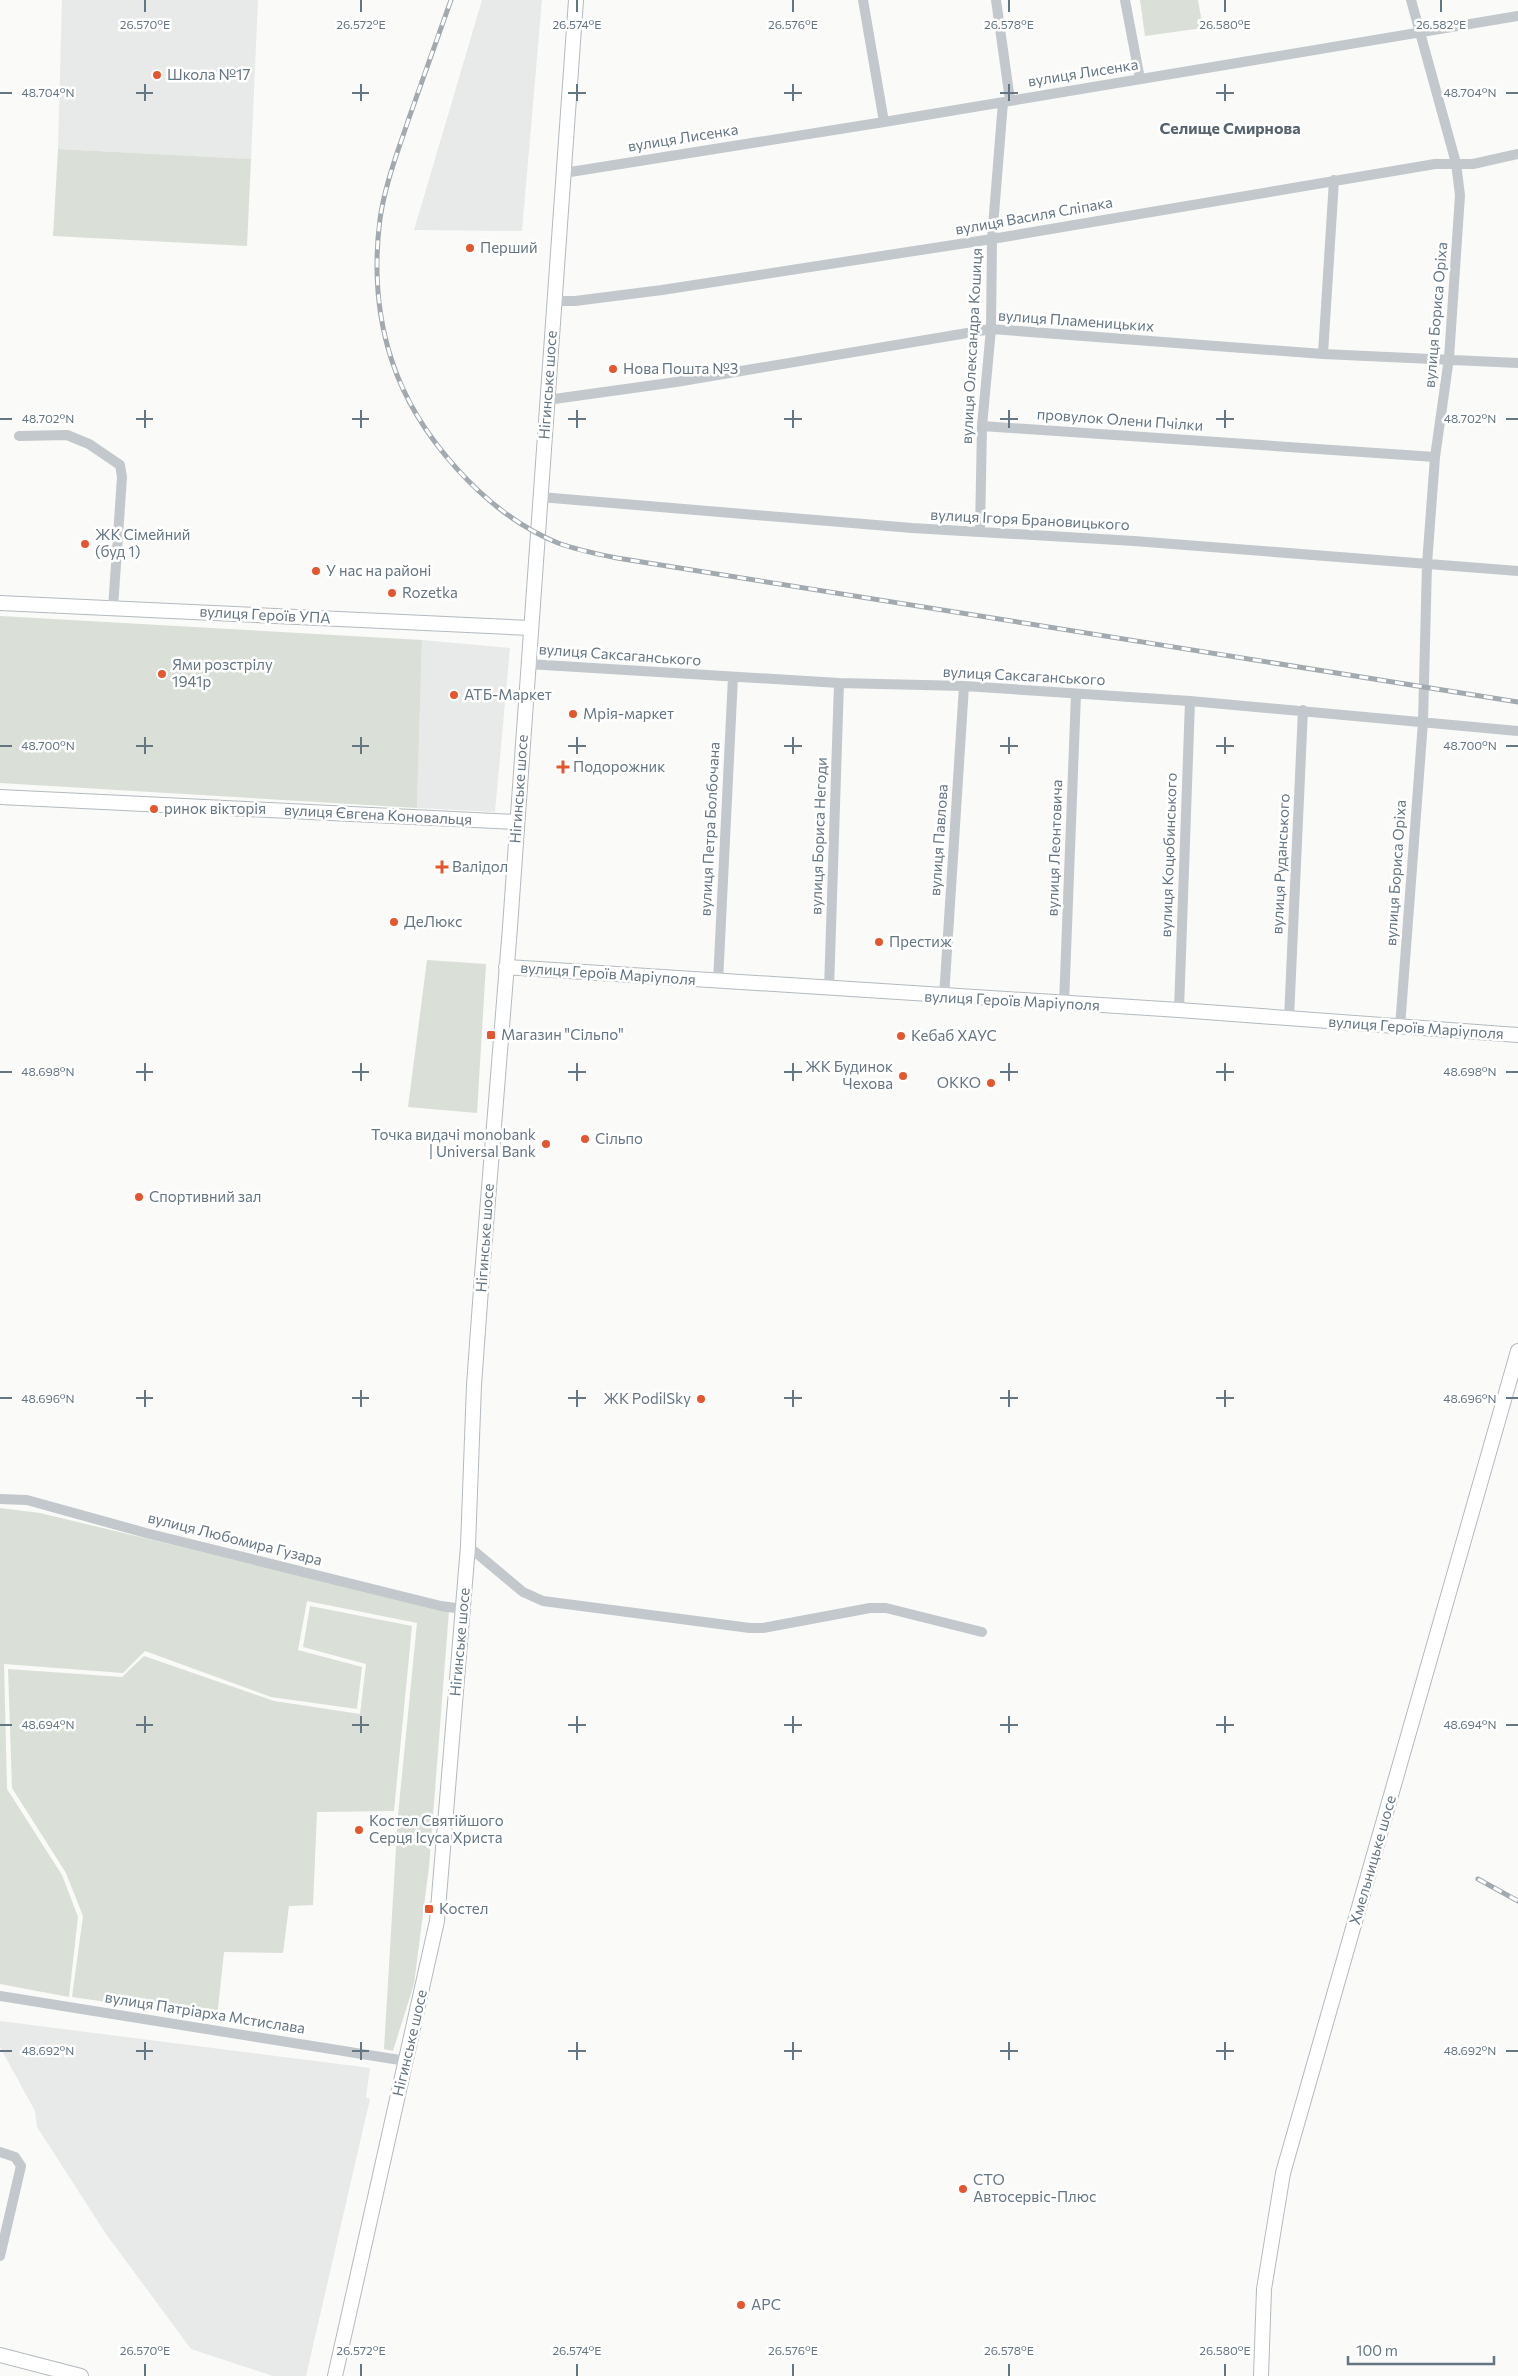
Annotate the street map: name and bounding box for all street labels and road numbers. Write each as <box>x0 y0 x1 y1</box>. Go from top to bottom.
street label: вулиця Лисенка <box>1026 54 1139 90</box>
street label: вулиця Лисенка <box>626 119 739 155</box>
street label: вулиця Василя Сліпака <box>954 192 1114 238</box>
street label: вулиця Бориса Оріха <box>1420 241 1450 389</box>
street label: вулиця Олександра Кошиця <box>957 247 985 444</box>
street label: вулиця Пламеницьких <box>997 306 1155 334</box>
street label: Нігинське шосе <box>534 330 560 440</box>
street label: провулок Олени Пчілки <box>1036 404 1204 434</box>
street label: вулиця Ігоря Брановицького <box>930 505 1130 533</box>
street label: вулиця Героїв УПА <box>199 602 331 626</box>
street label: вулиця Саксаганського <box>538 639 702 669</box>
street label: вулиця Саксаганського <box>942 662 1106 688</box>
street label: Нігинське шосе <box>505 734 531 844</box>
street label: вулиця Петра Болбочана <box>695 741 723 917</box>
street label: вулиця Бориса Негоди <box>806 757 830 915</box>
street label: вулиця Коцюбинського <box>1156 772 1180 938</box>
street label: вулиця Леонтовича <box>1043 779 1065 917</box>
street label: вулиця Павлова <box>925 783 951 897</box>
street label: вулиця Руданського <box>1267 793 1293 935</box>
street label: вулиця Бориса Оріха <box>1381 799 1409 947</box>
street label: вулиця Євгена Коновальця <box>283 800 473 828</box>
street label: вулиця Героїв Маріуполя <box>520 958 696 988</box>
street label: вулиця Героїв Маріуполя <box>924 986 1100 1014</box>
street label: вулиця Героїв Маріуполя <box>1328 1012 1504 1042</box>
street label: Нігинське шосе <box>471 1183 497 1293</box>
street label: вулиця Любомира Гузара <box>146 1508 324 1568</box>
street label: Нігинське шосе <box>445 1587 473 1697</box>
street label: Хмельницьке шосе <box>1345 1793 1399 1927</box>
street label: вулиця Патріарха Мстислава <box>104 1987 307 2037</box>
street label: Нігинське шосе <box>388 1987 430 2098</box>

